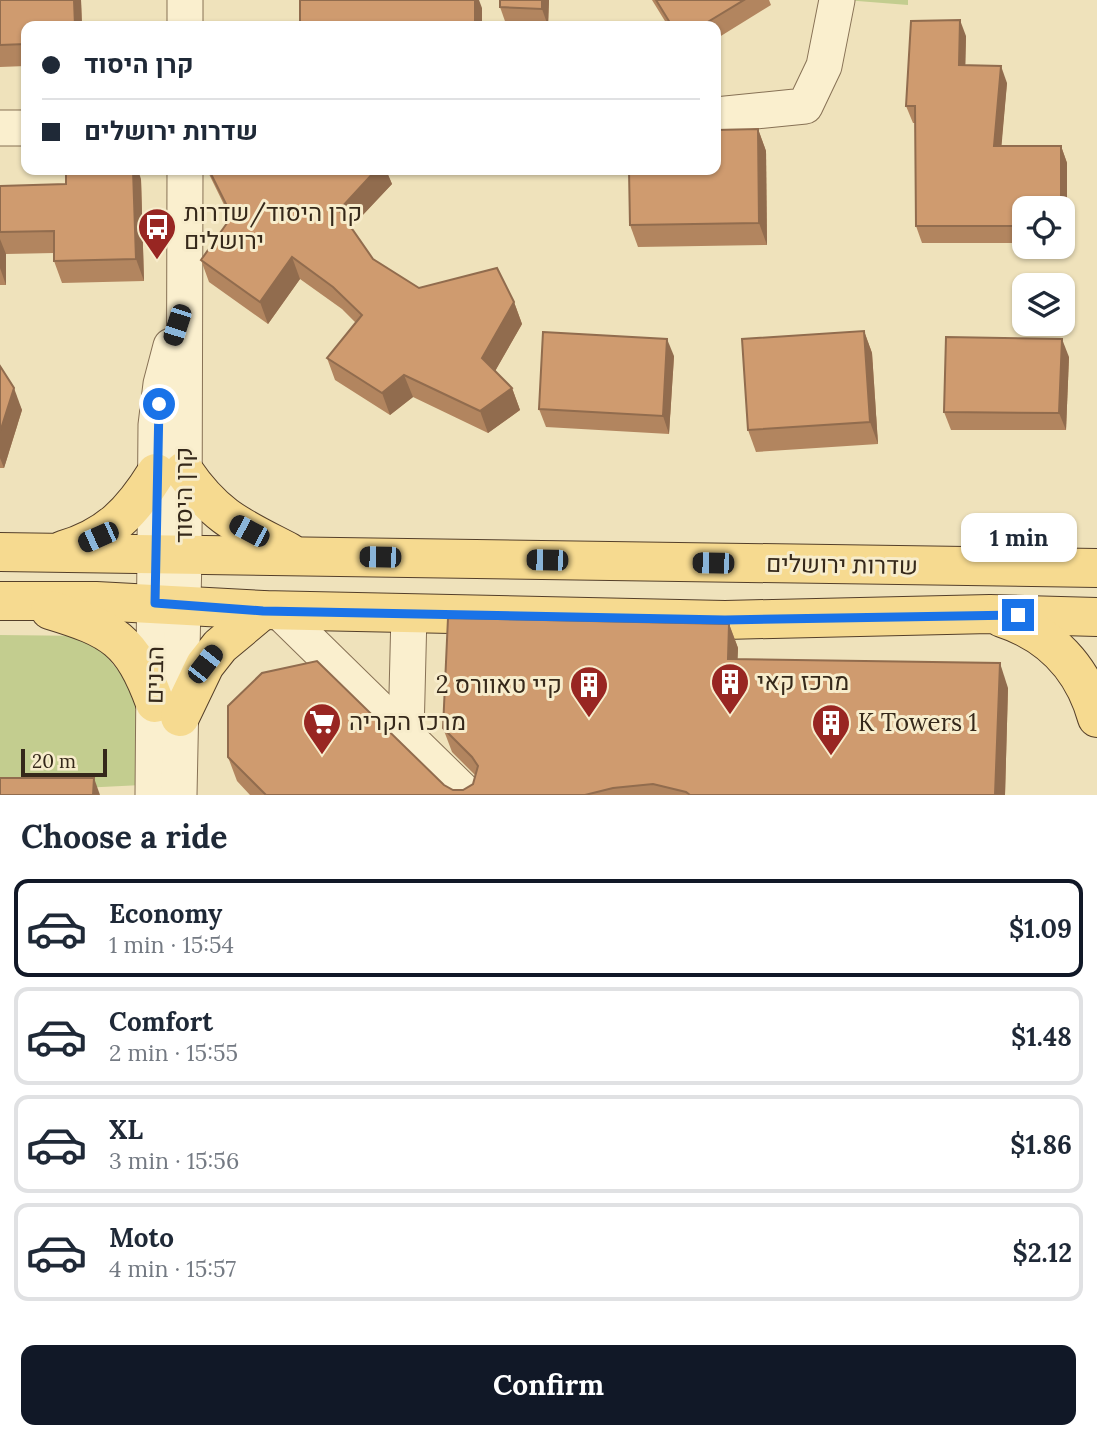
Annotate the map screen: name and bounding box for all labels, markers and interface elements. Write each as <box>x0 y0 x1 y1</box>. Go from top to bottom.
text: קרן היסוד <box>84 47 194 80</box>
text: שדרות ירושלים <box>84 114 258 147</box>
map controls <box>1012 196 1075 336</box>
button: locate <box>1012 196 1075 259</box>
place label: קרן היסוד/שדרות ירושלים <box>184 197 362 256</box>
bus stop icon: קרן היסוד/שדרות ירושלים <box>136 206 178 261</box>
button: layers <box>1012 273 1075 336</box>
car <box>161 302 194 348</box>
route start <box>143 388 175 420</box>
street label: קרן היסוד <box>168 447 199 543</box>
car <box>226 512 273 550</box>
callout: 1 min <box>960 514 1076 562</box>
car <box>75 519 122 555</box>
text: 1 min <box>990 523 1048 552</box>
car <box>359 546 402 568</box>
street label: שדרות ירושלים <box>766 548 918 581</box>
car <box>526 549 569 571</box>
car <box>692 552 735 574</box>
route end <box>1002 599 1034 631</box>
car <box>184 641 227 687</box>
street label: הבנים <box>138 646 171 704</box>
building icon: מרכז קאי <box>709 661 751 716</box>
building icon: קיי טאוורס 2 <box>568 664 610 719</box>
place label: מרכז קאי <box>757 666 849 697</box>
place label: קיי טאוורס 2 <box>436 669 562 700</box>
supermarket icon: מרכז הקריה <box>301 701 343 756</box>
building icon: K Towers 1 <box>810 702 852 757</box>
place label: מרכז הקריה <box>349 706 466 737</box>
place label: K Towers 1 <box>858 707 977 738</box>
scale bar <box>21 746 107 778</box>
text: 20 m <box>32 749 76 773</box>
text: Choose a ride <box>21 816 228 857</box>
icon: car <box>25 897 88 960</box>
text: Economy <box>109 897 222 930</box>
text: $1.09 <box>1009 912 1072 945</box>
text: 1 min · 15:54 <box>109 930 234 959</box>
icon: car <box>25 1005 88 1068</box>
text: Comfort <box>109 1005 213 1038</box>
text: $1.48 <box>1011 1020 1072 1053</box>
text: 2 min · 15:55 <box>109 1038 238 1067</box>
icon: car <box>25 1113 88 1176</box>
text: XL <box>109 1113 143 1146</box>
text: $1.86 <box>1010 1128 1072 1161</box>
text: 3 min · 15:56 <box>109 1146 239 1175</box>
icon: car <box>25 1221 88 1284</box>
text: Moto <box>109 1221 174 1254</box>
text: $2.12 <box>1012 1236 1072 1269</box>
text: 4 min · 15:57 <box>109 1254 236 1283</box>
button: Confirm <box>21 1345 1076 1425</box>

